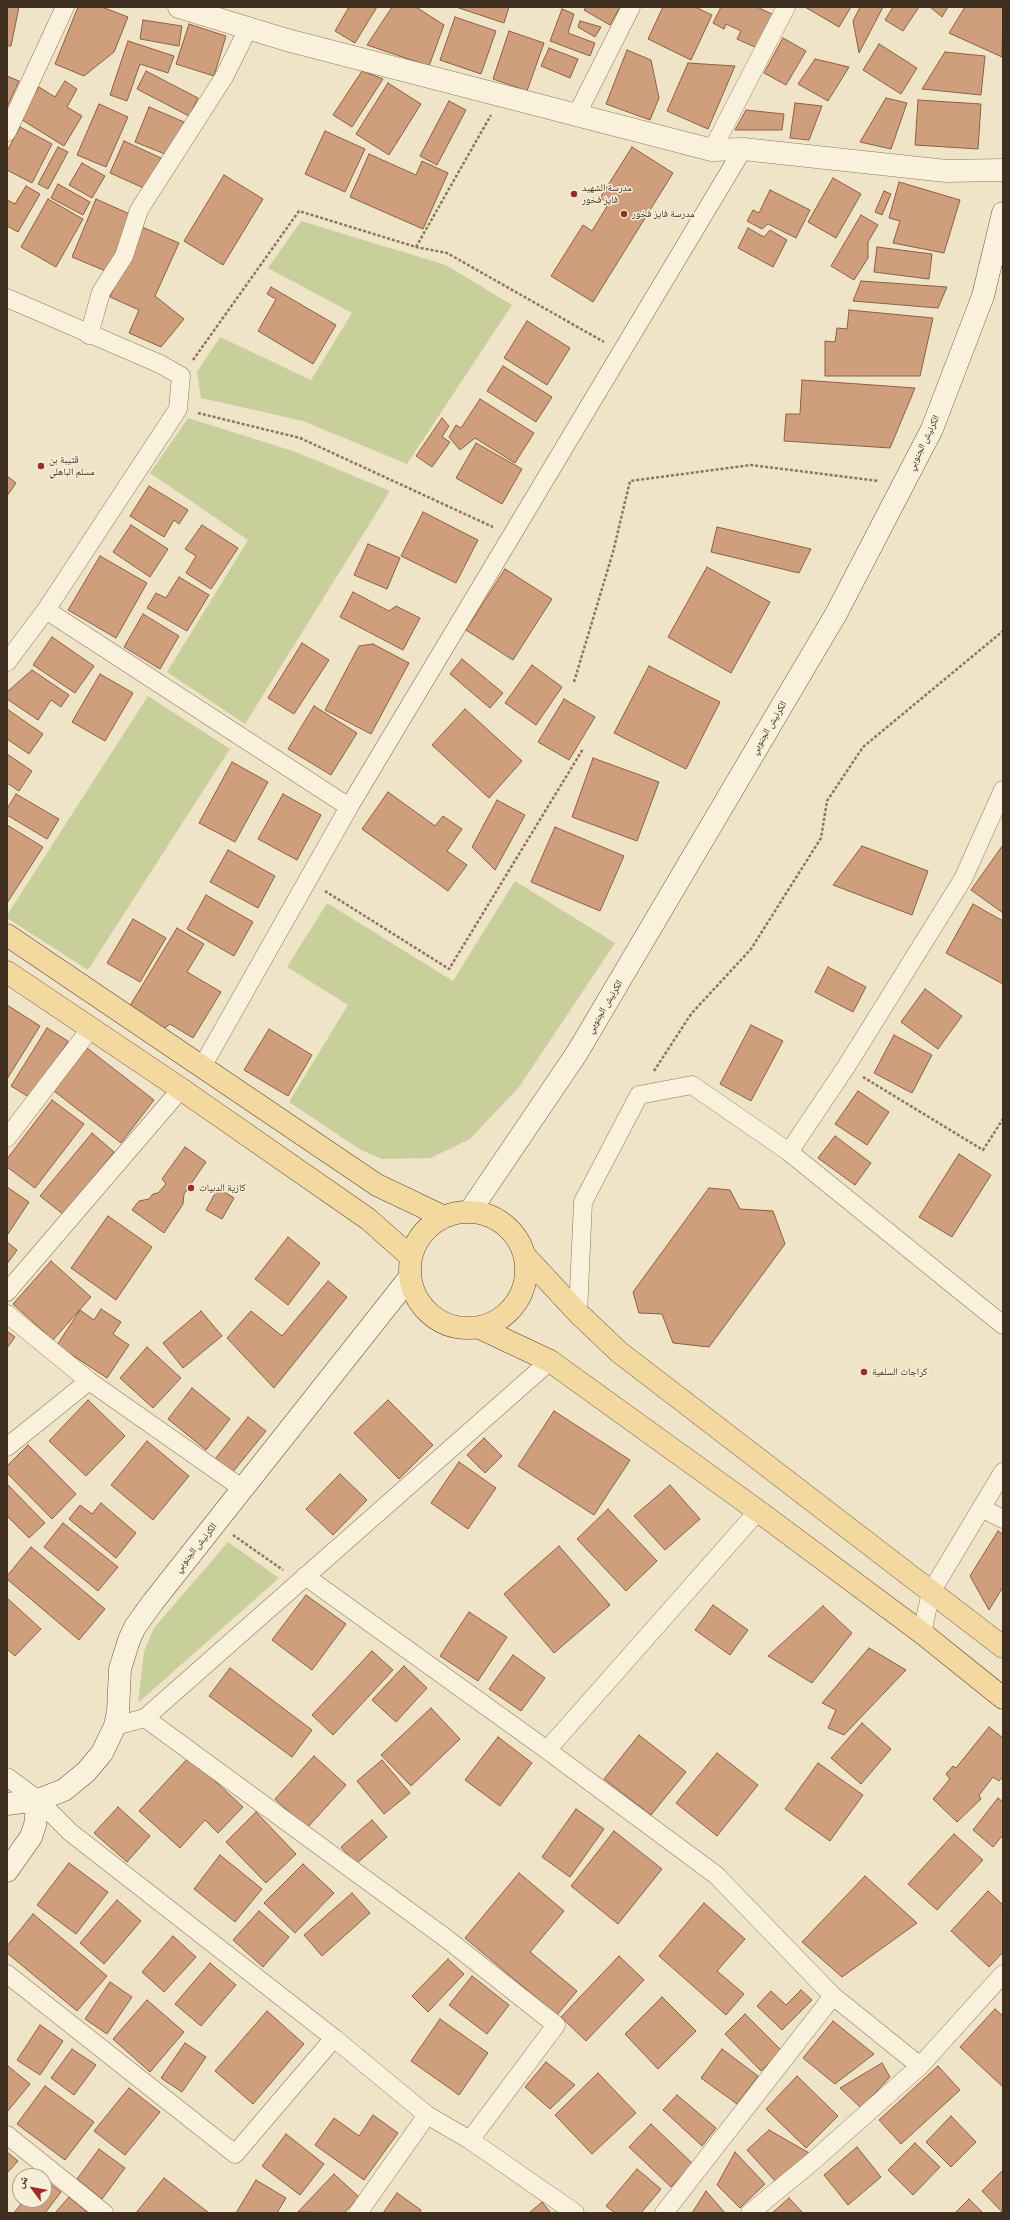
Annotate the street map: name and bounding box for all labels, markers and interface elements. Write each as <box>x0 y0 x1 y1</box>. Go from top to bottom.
place label: مدرسة الشهيد فايز فخور <box>582 182 632 206</box>
marker: مدرسة الشهيد فايز فخور <box>569 189 579 199</box>
place label: مدرسة فايز فخور <box>632 208 695 220</box>
marker: مدرسة فايز فخور <box>619 209 629 219</box>
street label: الكرنيش الجنوبي <box>905 413 943 473</box>
place label: قتيبة بن مسلم الباهلي <box>49 454 95 478</box>
marker: قتيبة بن مسلم الباهلي <box>36 461 46 471</box>
street label: الكرنيش الجنوبي <box>748 699 790 757</box>
street label: الكرنيش الجنوبي <box>584 978 626 1036</box>
place label: كازية الدبيات <box>199 1182 246 1194</box>
marker: كازية الدبيات <box>186 1183 196 1193</box>
place label: كراجات السلمية <box>872 1366 927 1378</box>
marker: كراجات السلمية <box>859 1367 869 1377</box>
street label: الكرنيش الجنوبي <box>172 1521 220 1575</box>
north arrow <box>12 2168 52 2208</box>
text: ش <box>13 2173 32 2191</box>

